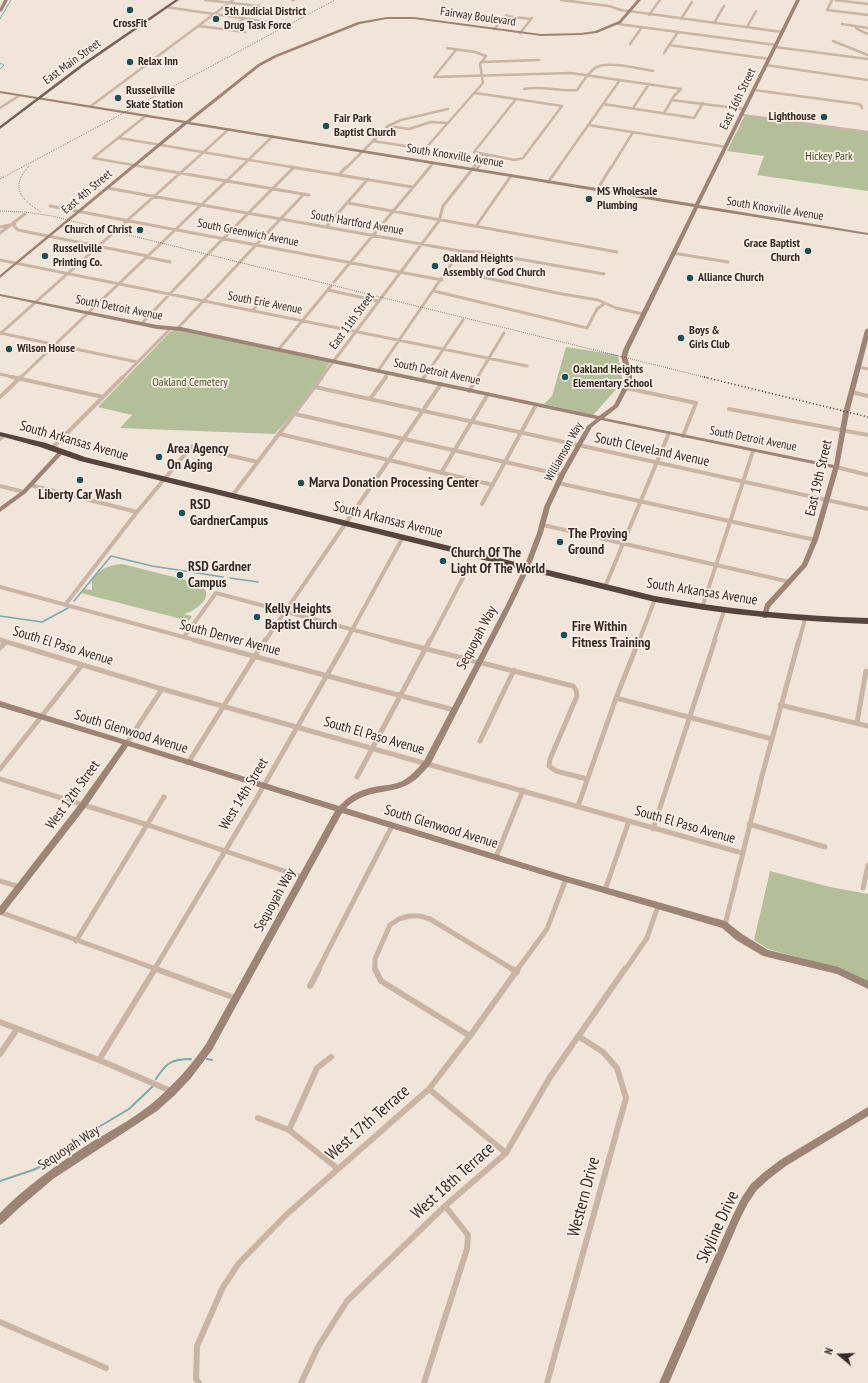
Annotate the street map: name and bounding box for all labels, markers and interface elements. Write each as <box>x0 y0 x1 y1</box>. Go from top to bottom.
marker: CrossFit <box>125 5 135 15</box>
place label: 5th Judicial District Drug Task Force <box>224 5 306 33</box>
street label: Fairway Boulevard <box>439 5 517 29</box>
marker: 5th Judicial District Drug Task Force <box>211 14 221 24</box>
place label: CrossFit <box>113 17 147 31</box>
street label: East Main Street <box>40 36 104 88</box>
place label: Relax Inn <box>138 55 178 69</box>
marker: Relax Inn <box>125 57 135 67</box>
street label: East 16th Street <box>717 66 759 132</box>
place label: Russellville Skate Station <box>126 84 183 112</box>
marker: Russellville Skate Station <box>113 93 123 103</box>
place label: Lighthouse <box>769 110 816 124</box>
place label: Fair Park Baptist Church <box>334 112 396 140</box>
marker: Lighthouse <box>819 112 829 122</box>
marker: Fair Park Baptist Church <box>321 121 331 131</box>
street label: South Knoxville Avenue <box>405 141 505 171</box>
park label: Hickey Park <box>805 150 853 164</box>
street label: East 4th Street <box>59 167 115 217</box>
place label: MS Wholesale Plumbing <box>597 185 657 213</box>
marker: MS Wholesale Plumbing <box>584 194 594 204</box>
street label: South Knoxville Avenue <box>725 194 825 224</box>
street label: South Hartford Avenue <box>309 208 405 238</box>
street label: South Greenwich Avenue <box>196 216 300 250</box>
place label: Church of Christ <box>65 223 132 237</box>
marker: Church of Christ <box>135 225 145 235</box>
place label: Grace Baptist Church <box>744 237 800 265</box>
place label: Russellville Printing Co. <box>53 242 102 270</box>
marker: Grace Baptist Church <box>803 246 813 256</box>
marker: Russellville Printing Co. <box>40 251 50 261</box>
place label: Oakland Heights Assembly of God Church <box>443 252 545 280</box>
marker: Oakland Heights Assembly of God Church <box>430 261 440 271</box>
place label: Alliance Church <box>698 271 764 285</box>
marker: Alliance Church <box>685 273 695 283</box>
street label: South Erie Avenue <box>227 289 303 317</box>
street label: East 11th Street <box>327 290 377 352</box>
street label: South Detroit Avenue <box>74 292 164 324</box>
place label: Boys & Girls Club <box>689 324 730 352</box>
marker: Boys & Girls Club <box>676 333 686 343</box>
place label: Wilson House <box>17 342 75 356</box>
marker: Wilson House <box>4 344 14 354</box>
street label: South Detroit Avenue <box>392 356 482 388</box>
place label: Oakland Heights Elementary School <box>573 363 652 391</box>
marker: Oakland Heights Elementary School <box>560 372 570 382</box>
park label: Oakland Cemetery <box>152 376 228 390</box>
street label: South Arkansas Avenue <box>18 417 130 465</box>
street label: Williamson Way <box>542 420 586 484</box>
street label: South Detroit Avenue <box>708 423 798 455</box>
street label: South Cleveland Avenue <box>593 430 711 470</box>
street label: East 19th Street <box>802 438 836 518</box>
place label: Area Agency On Aging <box>167 441 228 474</box>
marker: Area Agency On Aging <box>154 452 164 462</box>
marker: Liberty Car Wash <box>75 475 85 485</box>
place label: Marva Donation Processing Center <box>309 475 479 491</box>
marker: Marva Donation Processing Center <box>296 478 306 488</box>
place label: Liberty Car Wash <box>38 487 122 503</box>
place label: RSD GardnerCampus <box>190 497 268 530</box>
street label: South Arkansas Avenue <box>332 498 444 542</box>
marker: RSD GardnerCampus <box>177 508 187 518</box>
place label: The Proving Ground <box>568 526 628 558</box>
marker: The Proving Ground <box>555 537 565 547</box>
place label: Church Of The Light Of The World <box>451 545 545 578</box>
marker: Church Of The Light Of The World <box>438 556 448 566</box>
place label: RSD Gardner Campus <box>188 559 251 592</box>
marker: RSD Gardner Campus <box>175 570 185 580</box>
street label: South Arkansas Avenue <box>645 575 759 609</box>
place label: Kelly Heights Baptist Church <box>265 601 337 634</box>
street label: Sequoyah Way <box>453 603 501 673</box>
marker: Kelly Heights Baptist Church <box>252 612 262 622</box>
street label: South Denver Avenue <box>178 616 282 660</box>
place label: Fire Within Fitness Training <box>572 619 650 652</box>
street label: South El Paso Avenue <box>11 623 115 669</box>
marker: Fire Within Fitness Training <box>559 630 569 640</box>
street label: South Glenwood Avenue <box>72 707 190 757</box>
street label: South El Paso Avenue <box>322 714 426 758</box>
street label: West 14th Street <box>216 755 272 833</box>
street label: West 12th Street <box>42 757 104 833</box>
street label: South Glenwood Avenue <box>382 802 500 852</box>
street label: South El Paso Avenue <box>633 803 737 847</box>
street label: Sequoyah Way <box>251 866 299 934</box>
street label: West 17th Terrace <box>322 1081 414 1165</box>
street label: Sequoyah Way <box>35 1122 103 1174</box>
street label: West 18th Terrace <box>407 1138 499 1224</box>
street label: Western Drive <box>564 1155 604 1239</box>
street label: Skyline Drive <box>693 1188 743 1266</box>
north arrow <box>820 1335 860 1375</box>
text: N <box>821 1346 836 1356</box>

